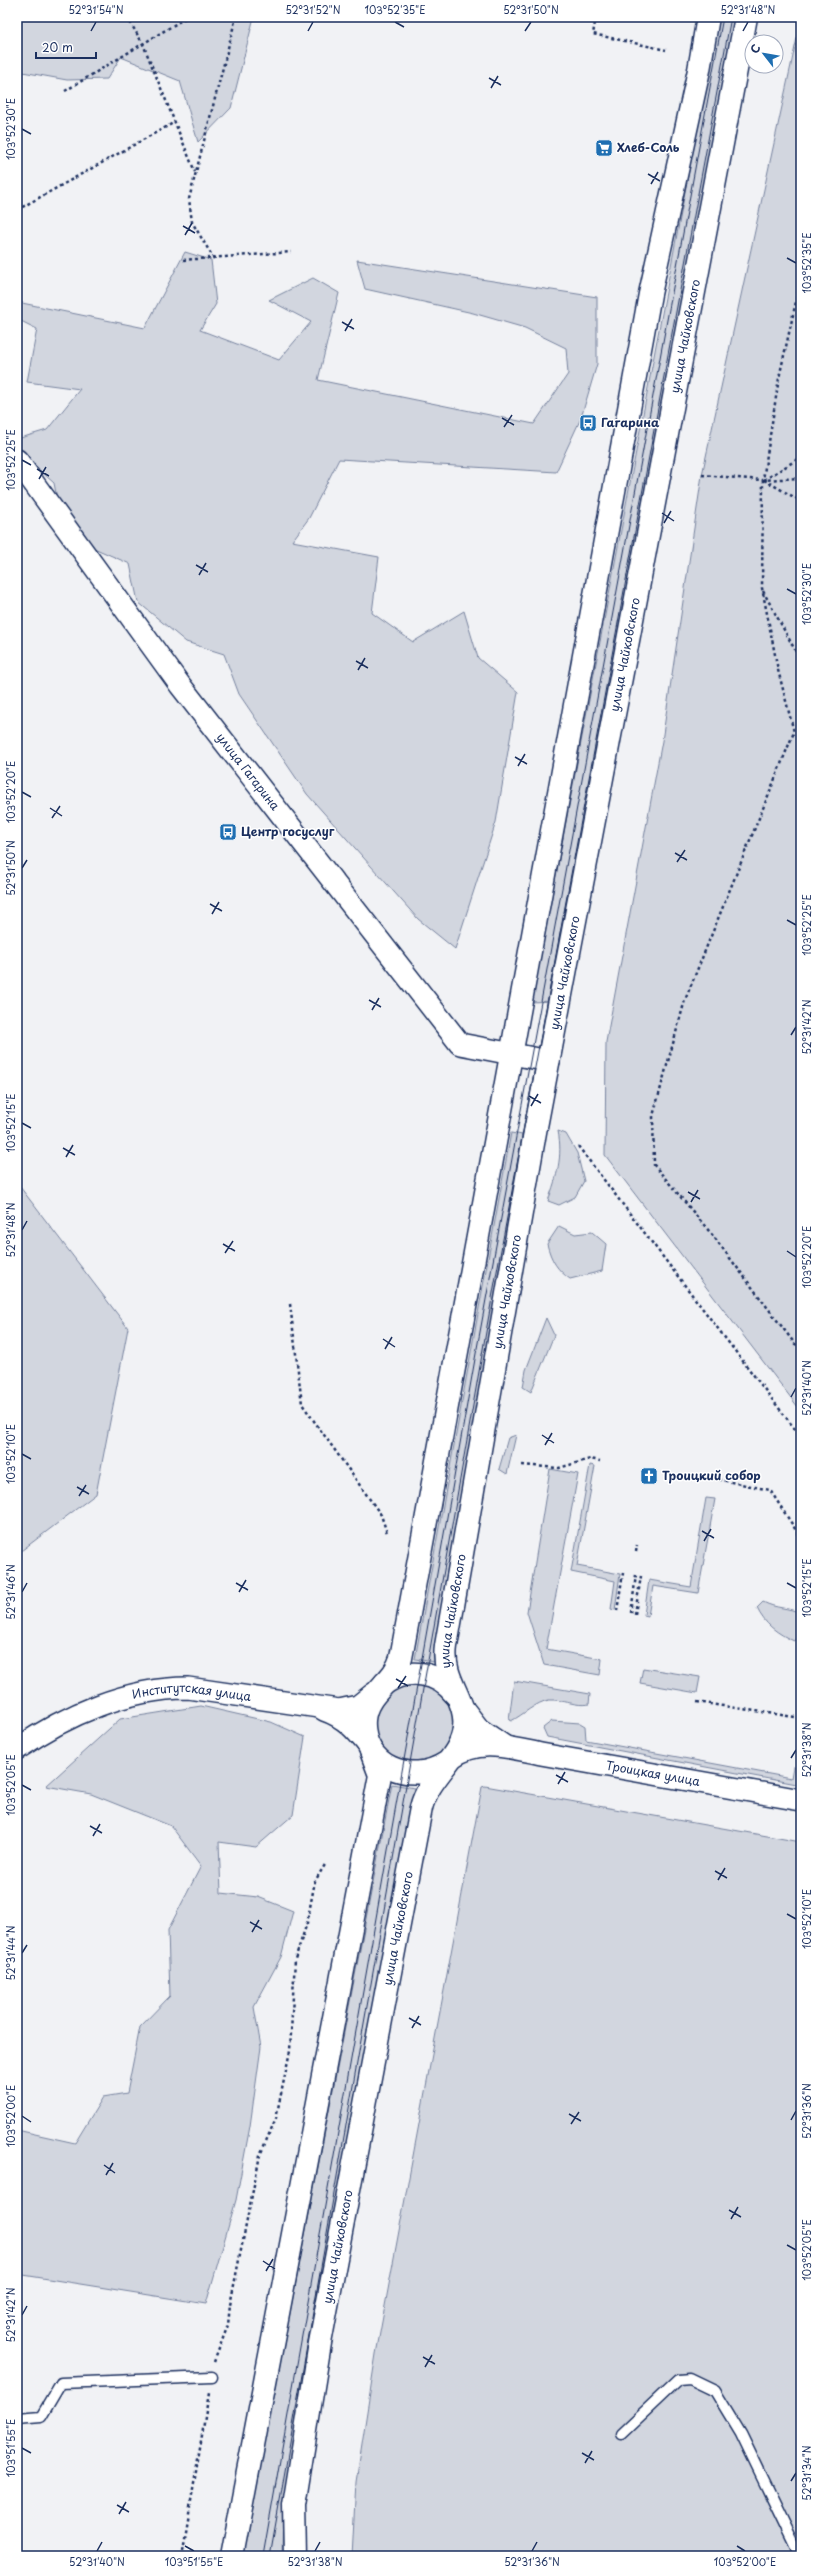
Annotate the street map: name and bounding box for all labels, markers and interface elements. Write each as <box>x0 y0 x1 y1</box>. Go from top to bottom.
text: 52°31'54"N <box>69 2 124 17</box>
text: 52°31'52"N <box>285 2 341 17</box>
text: 103°52'35"E <box>364 2 426 17</box>
text: 52°31'50"N <box>503 2 559 17</box>
text: 52°31'48"N <box>721 2 776 17</box>
scale bar <box>36 34 96 60</box>
north arrow <box>744 34 784 74</box>
text: 20 m <box>42 38 73 56</box>
text: С <box>746 41 764 57</box>
text: 103°52'30"E <box>3 98 18 160</box>
supermarket icon: Хлеб-Соль <box>594 138 614 158</box>
place label: Хлеб-Соль <box>617 138 680 156</box>
text: 103°52'35"E <box>799 232 814 294</box>
street label: улица Чайковского <box>665 277 704 395</box>
bus stop icon: Гагарина <box>578 413 598 433</box>
place label: Гагарина <box>601 413 660 431</box>
text: 103°52'25"E <box>3 429 18 491</box>
text: 103°52'30"E <box>799 563 814 625</box>
street label: улица Чайковского <box>605 596 644 713</box>
street label: улица Гагарина <box>213 729 285 814</box>
text: 103°52'20"E <box>3 761 18 823</box>
bus stop icon: Центр госуслуг <box>218 822 238 842</box>
place label: Центр госуслуг <box>241 822 335 840</box>
text: 52°31'50"N <box>3 840 18 896</box>
text: 103°52'25"E <box>799 894 814 956</box>
street label: улица Чайковского <box>545 914 584 1031</box>
text: 52°31'42"N <box>799 999 814 1055</box>
text: 103°52'15"E <box>3 1093 18 1153</box>
text: 52°31'48"N <box>3 1202 18 1257</box>
text: 103°52'20"E <box>799 1226 814 1288</box>
street label: улица Чайковского <box>488 1233 525 1350</box>
text: 52°31'40"N <box>799 1360 814 1416</box>
text: 103°52'10"E <box>3 1424 18 1484</box>
church icon: Троицкий собор <box>639 1466 659 1486</box>
place label: Троицкий собор <box>662 1466 761 1484</box>
street label: улица Чайковского <box>435 1552 470 1670</box>
text: 103°52'15"E <box>799 1558 814 1618</box>
text: 52°31'46"N <box>3 1564 18 1620</box>
street label: Институтская улица <box>130 1678 253 1705</box>
text: 52°31'38"N <box>799 1722 814 1778</box>
text: 103°52'05"E <box>3 1754 18 1816</box>
street label: Троицкая улица <box>605 1756 702 1790</box>
street label: улица Чайковского <box>378 1870 417 1987</box>
text: 103°52'10"E <box>799 1889 814 1949</box>
text: 52°31'44"N <box>3 1925 18 1981</box>
text: 52°31'36"N <box>799 2083 814 2139</box>
text: 103°52'00"E <box>3 2085 18 2147</box>
street label: улица Чайковского <box>318 2188 357 2305</box>
text: 103°52'05"E <box>799 2219 814 2281</box>
text: 52°31'42"N <box>3 2287 18 2343</box>
text: 103°51'55"E <box>3 2419 18 2477</box>
text: 52°31'34"N <box>799 2445 814 2501</box>
text: 52°31'40"N <box>69 2554 125 2569</box>
text: 103°51'55"E <box>165 2554 223 2569</box>
text: 52°31'38"N <box>287 2554 343 2569</box>
text: 52°31'36"N <box>504 2554 560 2569</box>
text: 103°52'00"E <box>714 2554 776 2569</box>

